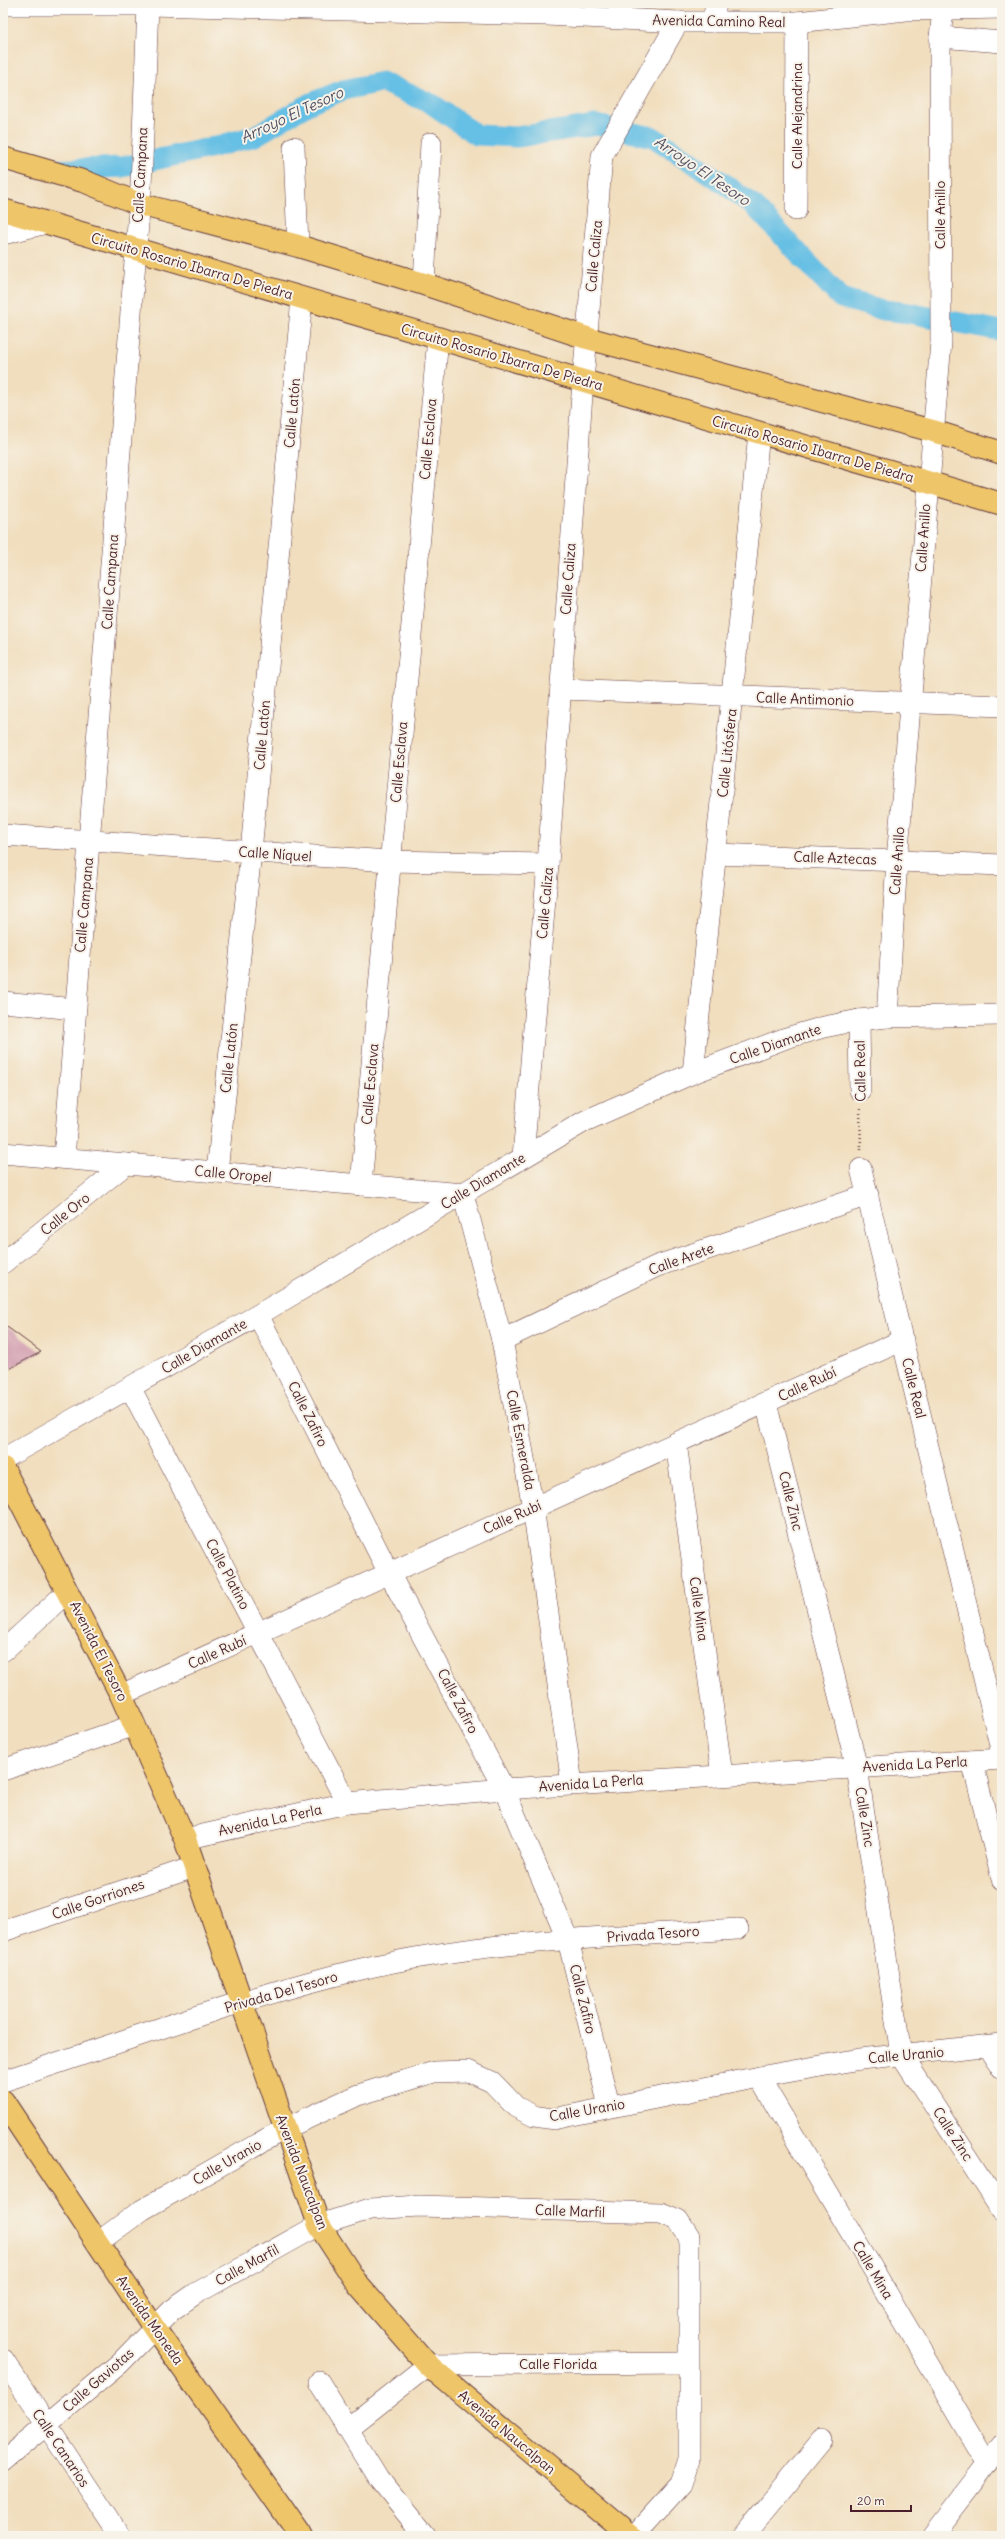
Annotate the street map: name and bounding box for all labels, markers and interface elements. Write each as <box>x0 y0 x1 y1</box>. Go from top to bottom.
street label: Avenida Camino Real <box>652 11 786 31</box>
street label: Calle Alejandrina <box>788 63 806 169</box>
water label: Arroyo El Tesoro <box>237 82 348 147</box>
street label: Calle Campana <box>129 127 151 223</box>
water label: Arroyo El Tesoro <box>651 132 755 210</box>
street label: Calle Anillo <box>931 181 949 249</box>
street label: Calle Caliza <box>582 219 606 293</box>
street label: Circuito Rosario Ibarra De Piedra <box>89 228 295 304</box>
street label: Circuito Rosario Ibarra De Piedra <box>399 319 605 395</box>
street label: Calle Latón <box>280 377 304 449</box>
street label: Calle Esclava <box>415 397 441 481</box>
street label: Circuito Rosario Ibarra De Piedra <box>710 411 916 487</box>
street label: Calle Anillo <box>912 503 934 573</box>
street label: Calle Campana <box>98 534 122 630</box>
street label: Calle Caliza <box>557 542 579 616</box>
street label: Calle Antimonio <box>756 688 855 710</box>
street label: Calle Latón <box>250 699 274 771</box>
street label: Calle Litósfera <box>713 708 741 798</box>
street label: Calle Esclava <box>386 720 412 804</box>
street label: Calle Anillo <box>886 826 908 896</box>
street label: Calle Níquel <box>238 842 312 866</box>
street label: Calle Aztecas <box>793 848 877 868</box>
street label: Calle Campana <box>71 857 97 953</box>
street label: Calle Caliza <box>533 866 557 940</box>
street label: Calle Diamante <box>727 1020 823 1068</box>
street label: Calle Latón <box>216 1022 242 1094</box>
street label: Calle Real <box>850 1040 870 1102</box>
street label: Calle Esclava <box>357 1042 383 1126</box>
street label: Calle Diamante <box>437 1149 529 1213</box>
street label: Calle Oropel <box>194 1162 272 1186</box>
street label: Calle Oro <box>37 1189 94 1239</box>
street label: Calle Arete <box>646 1239 716 1279</box>
street label: Calle Diamante <box>158 1314 250 1378</box>
street label: Calle Real <box>898 1356 930 1420</box>
street label: Calle Rubí <box>775 1363 839 1405</box>
street label: Calle Zafiro <box>284 1378 332 1450</box>
street label: Calle Esmeralda <box>502 1388 540 1492</box>
street label: Calle Zinc <box>775 1469 807 1533</box>
street label: Calle Rubí <box>480 1496 544 1538</box>
street label: Calle Platino <box>202 1536 254 1613</box>
street label: Calle Mina <box>686 1576 712 1642</box>
street label: Avenida El Tesoro <box>66 1598 132 1704</box>
street label: Calle Rubí <box>185 1631 249 1673</box>
street label: Calle Zafiro <box>433 1665 483 1737</box>
street label: Avenida La Perla <box>862 1752 968 1776</box>
street label: Avenida La Perla <box>538 1770 644 1796</box>
street label: Calle Zinc <box>851 1786 879 1848</box>
street label: Avenida La Perla <box>217 1800 323 1840</box>
street label: Calle Gorriones <box>49 1875 147 1923</box>
street label: Privada Tesoro <box>606 1922 700 1946</box>
street label: Calle Zafiro <box>566 1962 600 2036</box>
street label: Privada Del Tesoro <box>222 1967 340 2017</box>
street label: Calle Uranio <box>867 2043 945 2067</box>
street label: Calle Uranio <box>548 2094 626 2125</box>
street label: Calle Zinc <box>929 2104 977 2164</box>
street label: Avenida Naucalpan <box>272 2112 332 2232</box>
street label: Calle Uranio <box>189 2135 265 2189</box>
street label: Calle Marfil <box>535 2201 605 2221</box>
street label: Calle Mina <box>849 2238 897 2302</box>
street label: Calle Marfil <box>212 2240 282 2290</box>
street label: Avenida Moneda <box>113 2272 187 2368</box>
street label: Calle Gaviotas <box>58 2344 138 2416</box>
street label: Calle Florida <box>519 2355 597 2373</box>
street label: Avenida Naucalpan <box>455 2386 559 2478</box>
street label: Calle Canarios <box>28 2405 94 2491</box>
scale bar <box>851 2487 911 2513</box>
text: 20 m <box>857 2493 885 2508</box>

